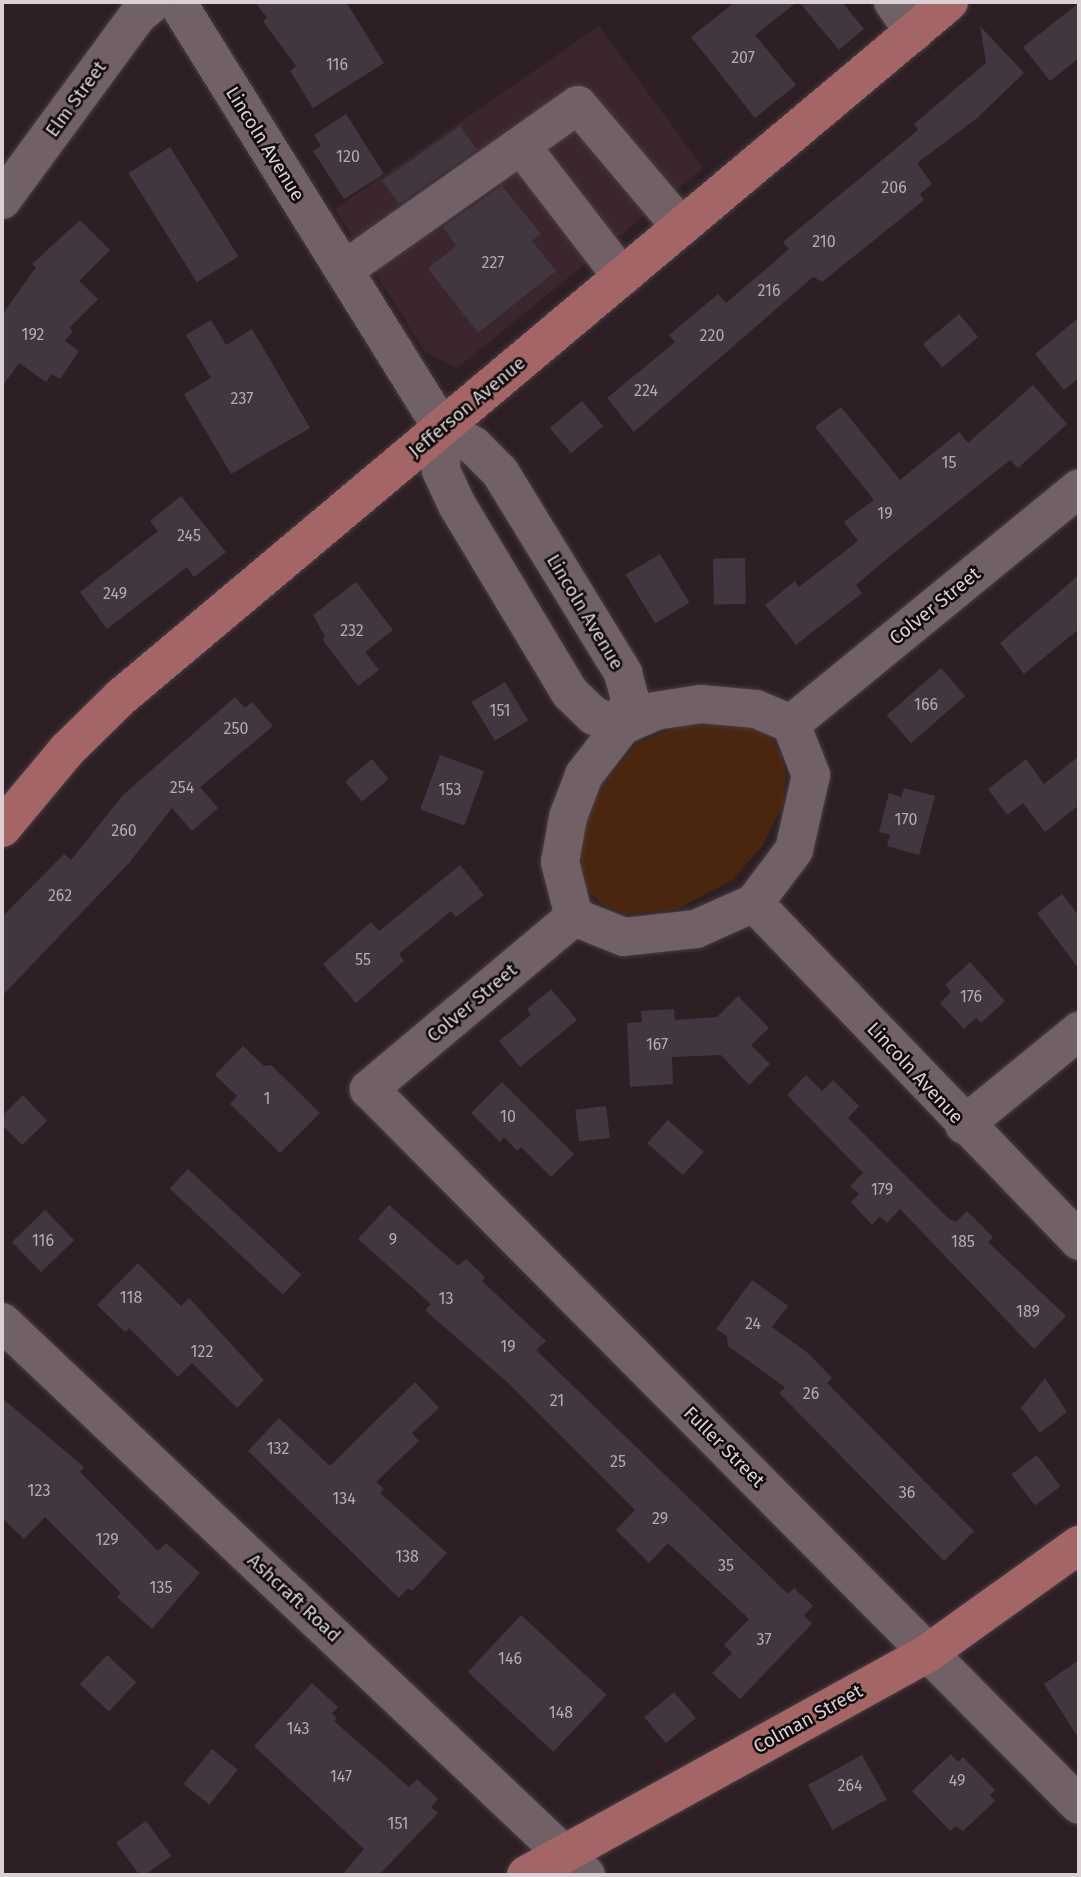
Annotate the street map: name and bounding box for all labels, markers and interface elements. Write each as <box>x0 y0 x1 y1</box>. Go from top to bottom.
house number: 207 <box>731 48 755 68</box>
house number: 116 <box>326 55 348 75</box>
street label: Elm Street <box>41 57 111 141</box>
street label: Lincoln Avenue <box>221 83 309 205</box>
house number: 120 <box>336 147 360 167</box>
house number: 206 <box>881 178 907 198</box>
house number: 210 <box>812 232 836 252</box>
house number: 227 <box>482 253 504 273</box>
house number: 216 <box>758 281 780 301</box>
house number: 192 <box>22 325 44 345</box>
house number: 220 <box>700 326 724 346</box>
street label: Jefferson Avenue <box>404 352 530 462</box>
house number: 224 <box>634 381 658 401</box>
house number: 237 <box>231 389 253 409</box>
house number: 15 <box>942 453 956 473</box>
house number: 19 <box>877 504 893 524</box>
house number: 245 <box>177 526 201 546</box>
street label: Lincoln Avenue <box>542 550 628 674</box>
street label: Colver Street <box>885 562 985 650</box>
house number: 249 <box>103 584 127 604</box>
house number: 232 <box>340 621 364 641</box>
house number: 166 <box>914 695 938 715</box>
house number: 151 <box>489 701 511 721</box>
house number: 250 <box>224 719 248 739</box>
house number: 254 <box>170 778 194 798</box>
house number: 153 <box>439 780 461 800</box>
house number: 170 <box>895 810 917 830</box>
house number: 260 <box>111 821 137 841</box>
house number: 262 <box>48 886 72 906</box>
house number: 55 <box>355 950 371 970</box>
street label: Colver Street <box>422 959 522 1047</box>
house number: 176 <box>960 987 982 1007</box>
street label: Lincoln Avenue <box>862 1017 968 1129</box>
house number: 167 <box>646 1035 668 1055</box>
house number: 1 <box>264 1089 270 1109</box>
house number: 10 <box>500 1107 516 1127</box>
house number: 179 <box>871 1180 893 1200</box>
house number: 9 <box>389 1230 397 1250</box>
house number: 116 <box>32 1231 54 1251</box>
house number: 185 <box>951 1232 975 1252</box>
house number: 118 <box>120 1288 142 1308</box>
house number: 13 <box>439 1289 453 1309</box>
house number: 189 <box>1016 1302 1040 1322</box>
house number: 24 <box>745 1314 761 1334</box>
house number: 19 <box>500 1337 516 1357</box>
house number: 122 <box>191 1342 213 1362</box>
house number: 26 <box>803 1384 819 1404</box>
house number: 21 <box>550 1391 564 1411</box>
street label: Fuller Street <box>679 1402 769 1492</box>
house number: 132 <box>267 1439 289 1459</box>
house number: 25 <box>610 1452 626 1472</box>
house number: 123 <box>28 1481 50 1501</box>
house number: 36 <box>899 1483 915 1503</box>
house number: 134 <box>332 1489 356 1509</box>
house number: 29 <box>652 1509 668 1529</box>
house number: 129 <box>95 1530 119 1550</box>
house number: 138 <box>395 1547 419 1567</box>
street label: Ashcraft Road <box>243 1549 345 1647</box>
house number: 35 <box>718 1556 734 1576</box>
house number: 135 <box>150 1578 172 1598</box>
house number: 37 <box>756 1630 772 1650</box>
house number: 146 <box>498 1649 522 1669</box>
street label: Colman Street <box>749 1680 867 1758</box>
house number: 148 <box>549 1703 573 1723</box>
house number: 143 <box>286 1719 310 1739</box>
house number: 147 <box>330 1767 352 1787</box>
house number: 49 <box>949 1771 965 1791</box>
house number: 264 <box>838 1776 862 1796</box>
house number: 151 <box>387 1814 409 1834</box>

